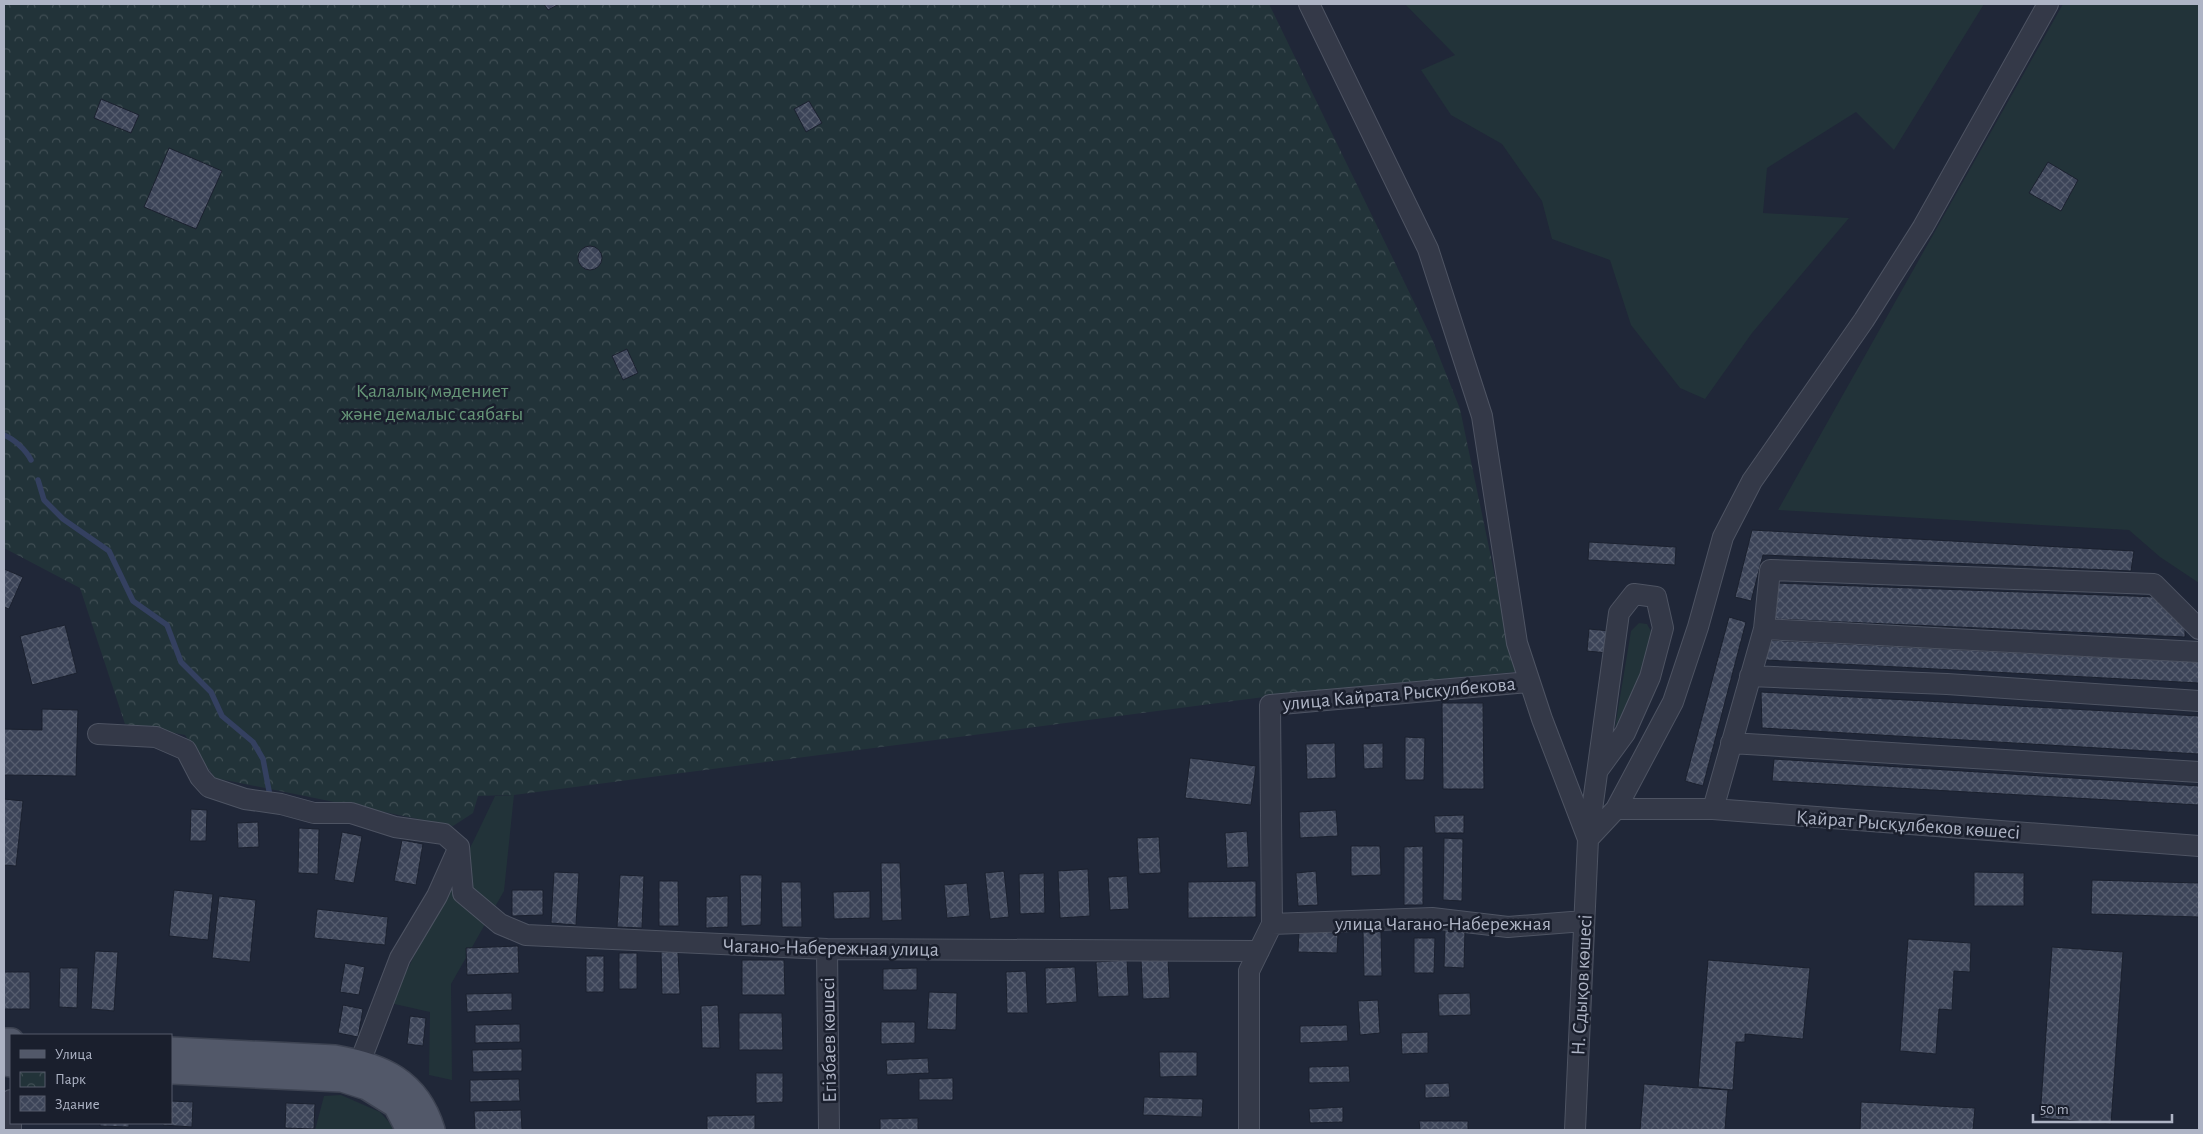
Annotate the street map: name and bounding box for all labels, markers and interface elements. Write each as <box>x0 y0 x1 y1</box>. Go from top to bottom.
park label: Қалалық мәдениет және демалыс саябағы <box>341 381 523 424</box>
street label: улица Кайрата Рыскулбекова <box>1281 674 1516 714</box>
street label: Қайрат Рысқұлбеков көшесі <box>1795 807 2021 843</box>
street label: улица Чагано-Набережная <box>1334 914 1551 934</box>
street label: Н. Сдықов көшесі <box>1568 914 1596 1056</box>
street label: Чагано-Набережная улица <box>723 936 939 960</box>
street label: Егізбаев көшесі <box>818 977 840 1103</box>
legend <box>10 1034 172 1124</box>
text: Улица <box>55 1047 92 1062</box>
text: Парк <box>55 1072 86 1087</box>
scale bar <box>2033 1092 2172 1124</box>
text: Здание <box>55 1097 100 1112</box>
text: 50 m <box>2040 1102 2069 1117</box>

